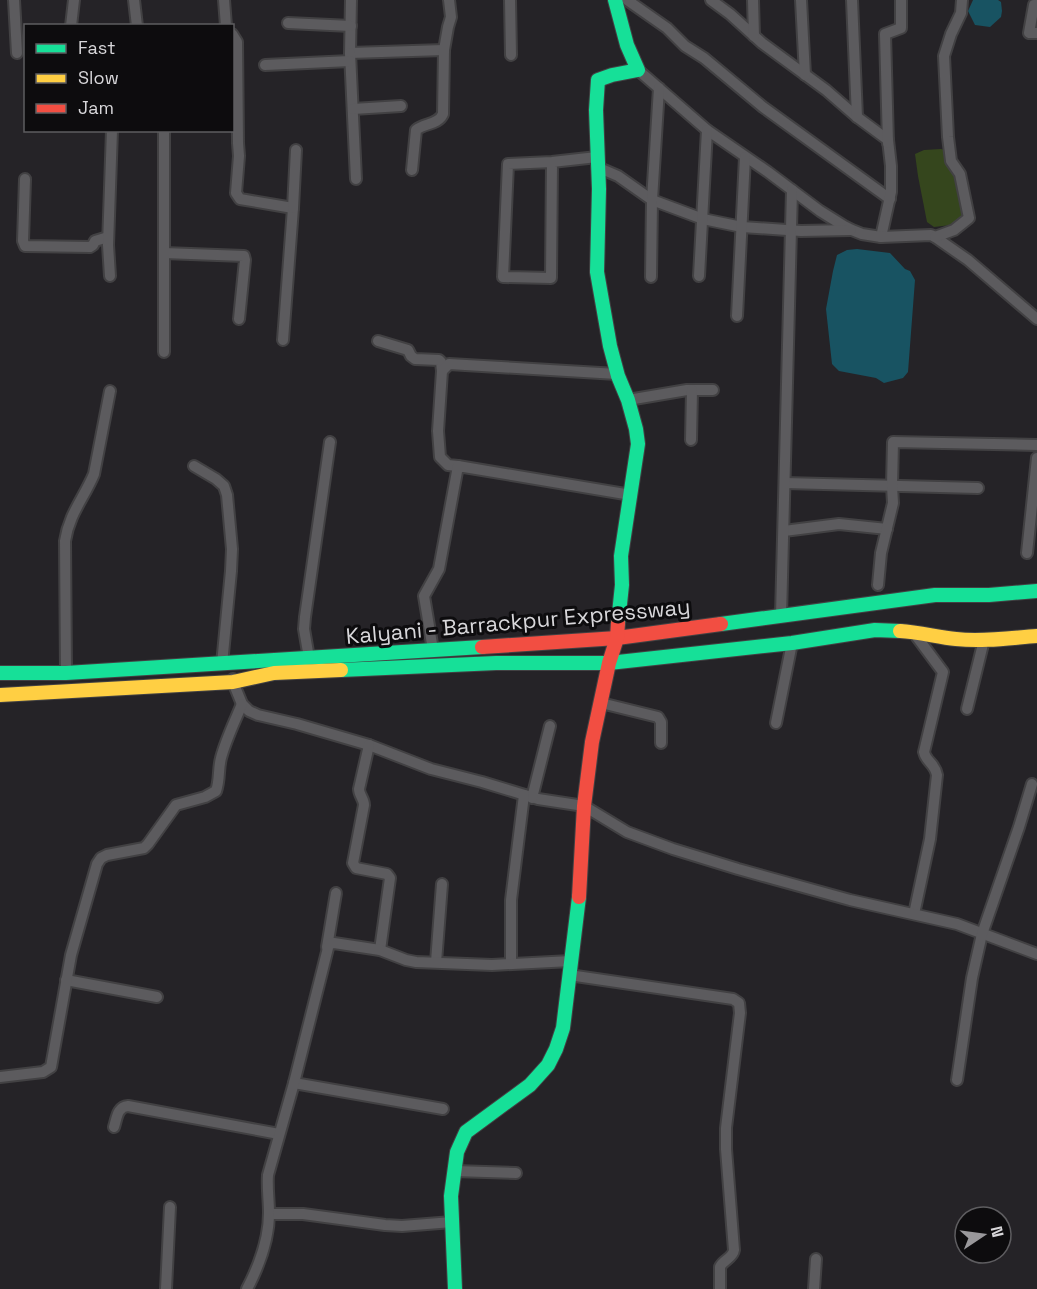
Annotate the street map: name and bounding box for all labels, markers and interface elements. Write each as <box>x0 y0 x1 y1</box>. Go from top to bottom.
legend <box>24 24 234 132</box>
text: Fast <box>78 36 115 59</box>
text: Slow <box>78 66 119 89</box>
text: Jam <box>78 96 114 119</box>
street label: Kalyani - Barrackpur Expressway <box>345 592 691 650</box>
north arrow <box>953 1205 1013 1265</box>
text: N <box>986 1224 1009 1239</box>

